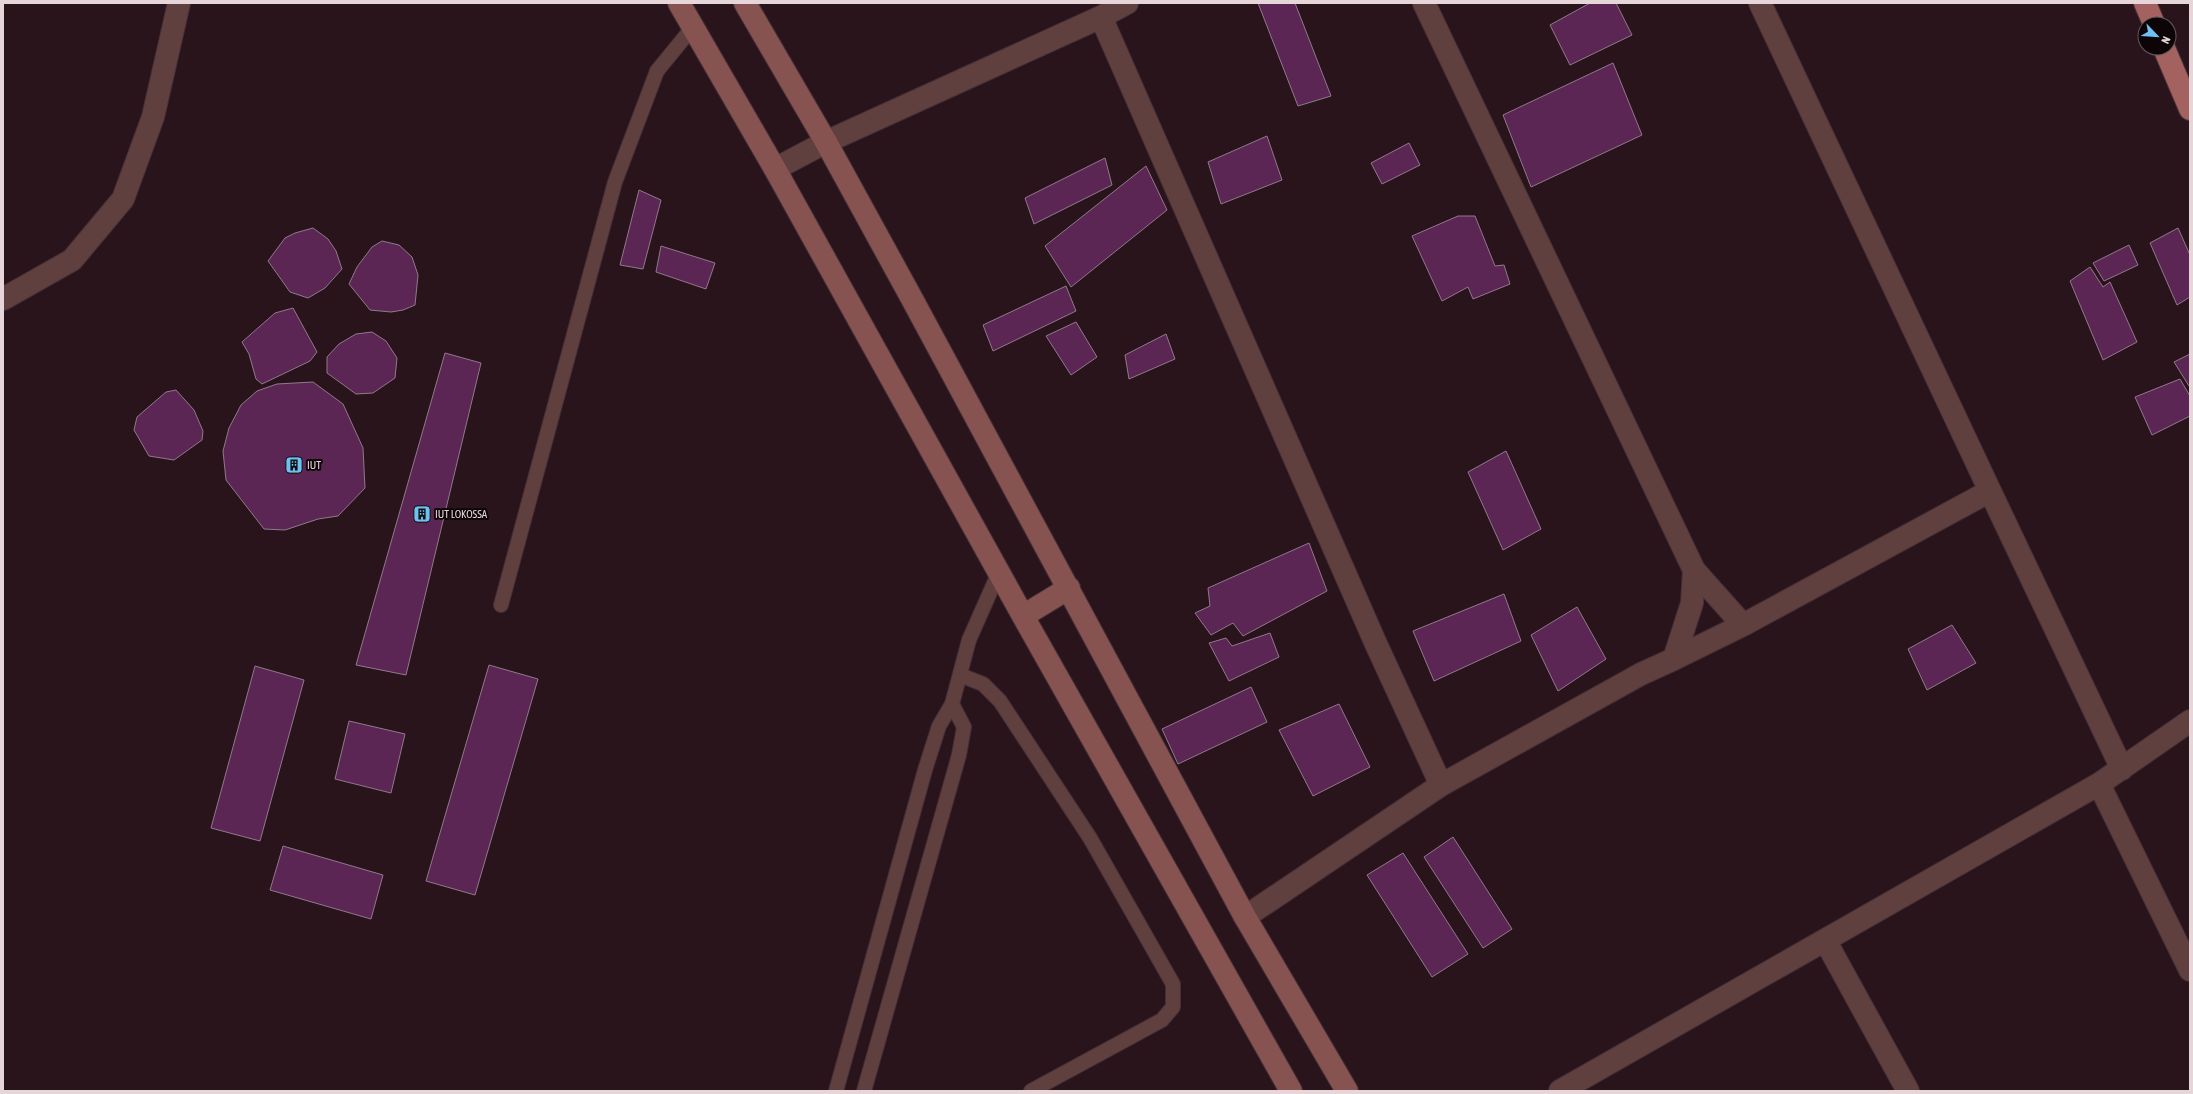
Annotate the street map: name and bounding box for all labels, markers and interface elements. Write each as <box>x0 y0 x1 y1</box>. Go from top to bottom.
north arrow <box>2137 16 2177 56</box>
text: N <box>2159 35 2173 46</box>
building icon: IUT <box>284 455 304 475</box>
place label: IUT <box>307 459 321 471</box>
building icon: IUT LOKOSSA <box>412 504 432 524</box>
place label: IUT LOKOSSA <box>435 508 488 520</box>

